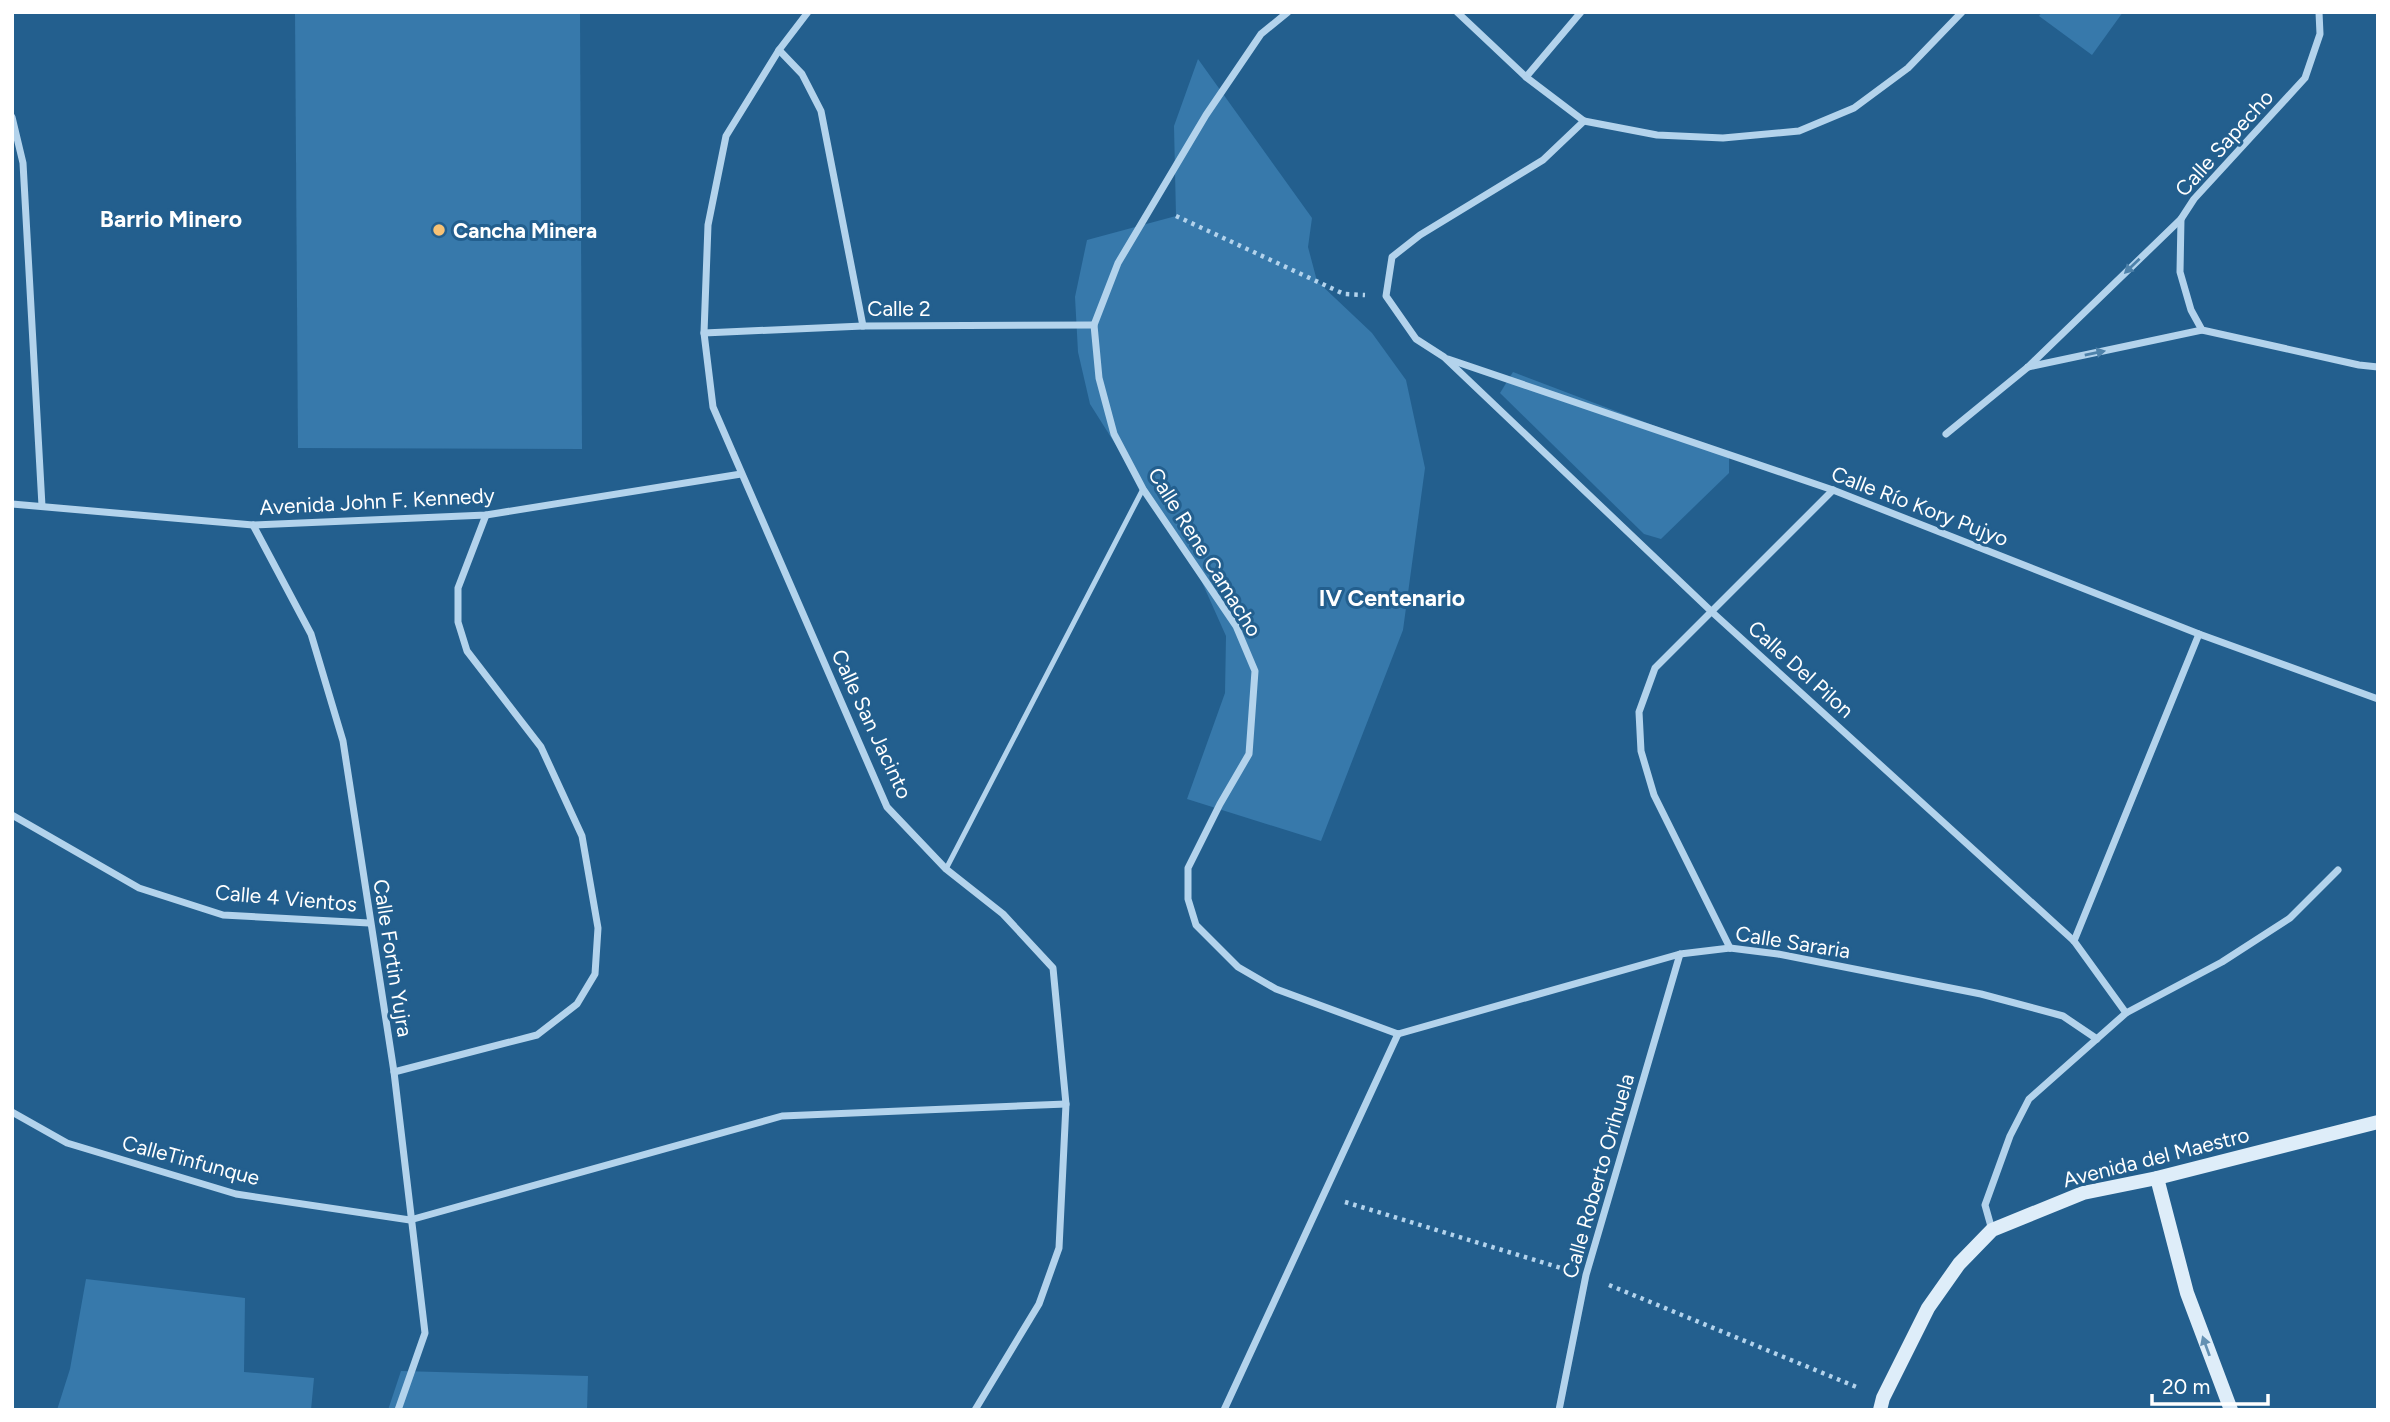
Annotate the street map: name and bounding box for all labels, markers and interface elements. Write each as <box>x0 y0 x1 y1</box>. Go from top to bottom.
street label: Calle Sapecho <box>2170 85 2278 201</box>
district label: Barrio Minero <box>100 205 242 233</box>
place label: Cancha Minera <box>453 218 597 243</box>
marker: Cancha Minera <box>431 222 447 238</box>
one-way arrow <box>2124 258 2141 274</box>
street label: Calle 2 <box>867 296 931 321</box>
one-way arrow <box>2084 347 2106 358</box>
street label: Calle Río Kory Pujyo <box>1828 461 2012 551</box>
street label: Calle Rene Camacho <box>1143 463 1267 641</box>
street label: Avenida John F. Kennedy <box>259 482 495 520</box>
district label: IV Centenario <box>1319 584 1465 612</box>
street label: Calle Del Pilon <box>1743 615 1859 723</box>
street label: Calle San Jacinto <box>826 645 918 803</box>
street label: Calle Fortin Yujra <box>368 877 418 1039</box>
street label: Calle 4 Vientos <box>214 879 358 917</box>
street label: Calle Sararia <box>1734 921 1852 963</box>
street label: Calle Roberto Orihuela <box>1557 1071 1639 1281</box>
street label: Avenida del Maestro <box>2060 1122 2252 1192</box>
street label: CalleTinfunque <box>120 1130 262 1190</box>
one-way arrow <box>2200 1336 2211 1357</box>
scale bar <box>2152 1362 2268 1406</box>
text: 20 m <box>2162 1374 2210 1399</box>

